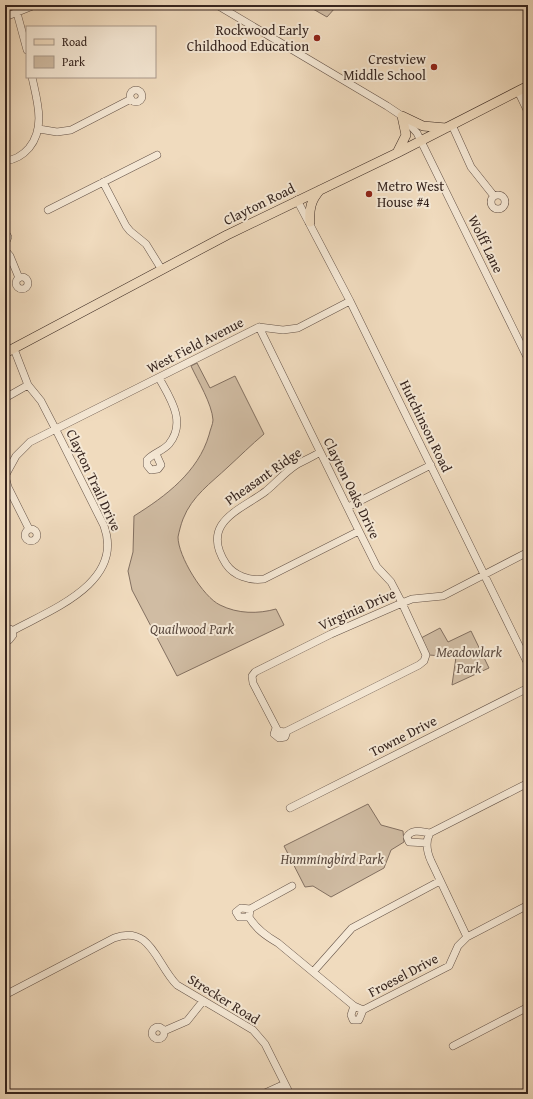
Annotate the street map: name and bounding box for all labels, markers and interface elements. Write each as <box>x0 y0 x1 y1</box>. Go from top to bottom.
place label: Rockwood Early Childhood Education <box>187 20 309 56</box>
legend <box>26 26 156 78</box>
text: Road <box>62 33 88 50</box>
marker: Rockwood Early Childhood Education <box>312 33 322 43</box>
place label: Crestview Middle School <box>343 49 426 85</box>
text: Park <box>62 53 86 70</box>
marker: Crestview Middle School <box>429 62 439 72</box>
place label: Metro West House #4 <box>377 176 444 212</box>
street label: Clayton Road <box>220 178 299 230</box>
marker: Metro West House #4 <box>364 189 374 199</box>
street label: Wolff Lane <box>463 212 509 277</box>
street label: West Field Avenue <box>143 312 247 378</box>
street label: Hutchinson Road <box>395 376 457 476</box>
street label: Clayton Trail Drive <box>62 426 127 535</box>
street label: Clayton Oaks Drive <box>319 434 385 542</box>
street label: Pheasant Ridge <box>221 442 306 510</box>
street label: Virginia Drive <box>315 583 399 635</box>
park label: Quailwood Park <box>150 619 235 639</box>
park label: Meadowlark Park <box>436 642 502 678</box>
street label: Towne Drive <box>366 710 440 762</box>
park label: Hummingbird Park <box>279 849 384 869</box>
street label: Froesel Drive <box>364 948 442 1002</box>
street label: Strecker Road <box>184 969 264 1029</box>

